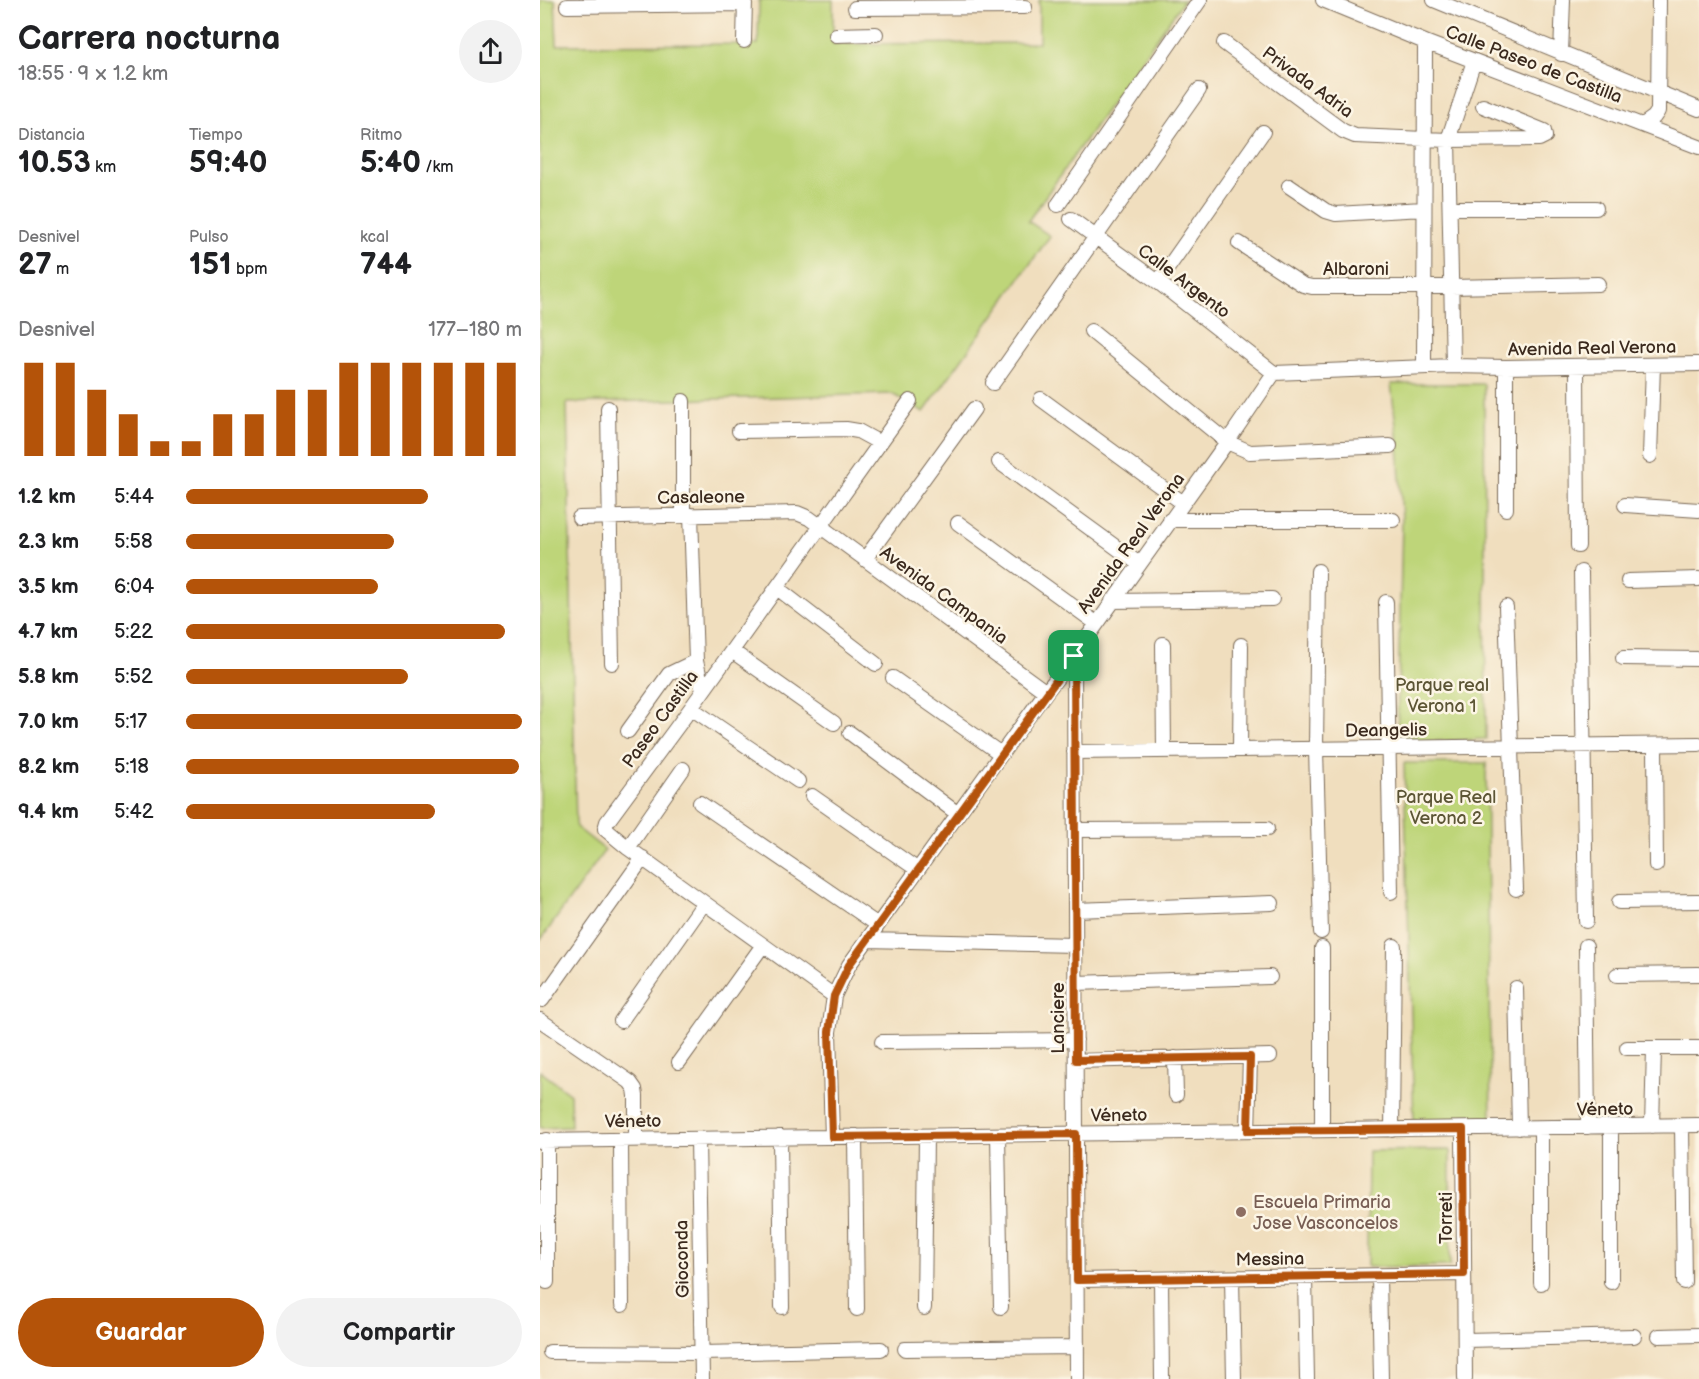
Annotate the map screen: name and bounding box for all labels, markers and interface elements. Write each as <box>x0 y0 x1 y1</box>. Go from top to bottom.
text: Carrera nocturna <box>18 19 280 59</box>
button: share <box>459 20 522 83</box>
street label: Calle Paseo de Castilla <box>1443 21 1625 108</box>
street label: Privada Adria <box>1258 42 1357 122</box>
text: 18:55 · 9 × 1.2 km <box>18 62 168 86</box>
text: Distancia <box>18 126 85 145</box>
text: Tiempo <box>189 126 243 145</box>
text: Ritmo <box>360 126 402 145</box>
text: 10.53 <box>18 145 91 181</box>
text: 59:40 <box>189 145 267 181</box>
text: 5:40 <box>360 145 421 181</box>
text: km <box>91 158 116 177</box>
text: /km <box>421 158 454 177</box>
text: Desnivel <box>18 228 80 247</box>
text: Pulso <box>189 228 229 247</box>
text: kcal <box>360 228 389 247</box>
street label: Calle Argento <box>1133 240 1234 323</box>
text: 27 <box>18 247 52 283</box>
text: 151 <box>189 247 232 283</box>
text: 744 <box>360 247 412 283</box>
street label: Albaroni <box>1323 259 1389 280</box>
text: m <box>52 260 69 279</box>
text: bpm <box>232 260 267 279</box>
text: Desnivel <box>18 318 95 342</box>
text: 177–180 m <box>428 318 522 342</box>
street label: Avenida Real Verona <box>1508 337 1676 360</box>
street label: Avenida Real Verona <box>1073 469 1189 618</box>
text: 1.2 km <box>18 485 76 509</box>
text: 5:44 <box>114 485 154 509</box>
street label: Casaleone <box>657 486 745 509</box>
text: 2.3 km <box>18 530 79 554</box>
text: 5:58 <box>114 530 153 554</box>
street label: Avenida Campania <box>876 542 1012 649</box>
text: 3.5 km <box>18 575 79 599</box>
text: 6:04 <box>114 575 154 599</box>
text: 4.7 km <box>18 620 78 644</box>
text: 5:22 <box>114 620 153 644</box>
pin <box>1048 630 1099 681</box>
icon: arrive <box>1057 639 1090 672</box>
text: 5.8 km <box>18 665 79 689</box>
text: 5:52 <box>114 665 153 689</box>
street label: Paseo Castilla <box>618 667 703 772</box>
park label: Parque real Verona 1 <box>1395 675 1489 717</box>
text: 7.0 km <box>18 710 79 734</box>
text: 5:17 <box>114 710 147 734</box>
street label: Deangelis <box>1345 719 1427 742</box>
text: 8.2 km <box>18 755 79 779</box>
text: 5:18 <box>114 755 149 779</box>
park label: Parque Real Verona 2 <box>1396 787 1496 829</box>
text: 9.4 km <box>18 800 79 824</box>
text: 5:42 <box>114 800 154 824</box>
street label: Lanciere <box>1048 982 1069 1054</box>
street label: Véneto <box>1577 1099 1633 1120</box>
street label: Véneto <box>1091 1105 1147 1126</box>
street label: Véneto <box>605 1111 661 1132</box>
place label: Escuela Primaria Jose Vasconcelos <box>1253 1192 1398 1234</box>
street label: Torreti <box>1436 1192 1457 1244</box>
marker: Escuela Primaria Jose Vasconcelos <box>1234 1205 1248 1219</box>
street label: Gioconda <box>671 1220 694 1298</box>
street label: Messina <box>1236 1248 1304 1271</box>
button: Guardar <box>18 1298 264 1367</box>
button: Compartir <box>276 1298 522 1367</box>

